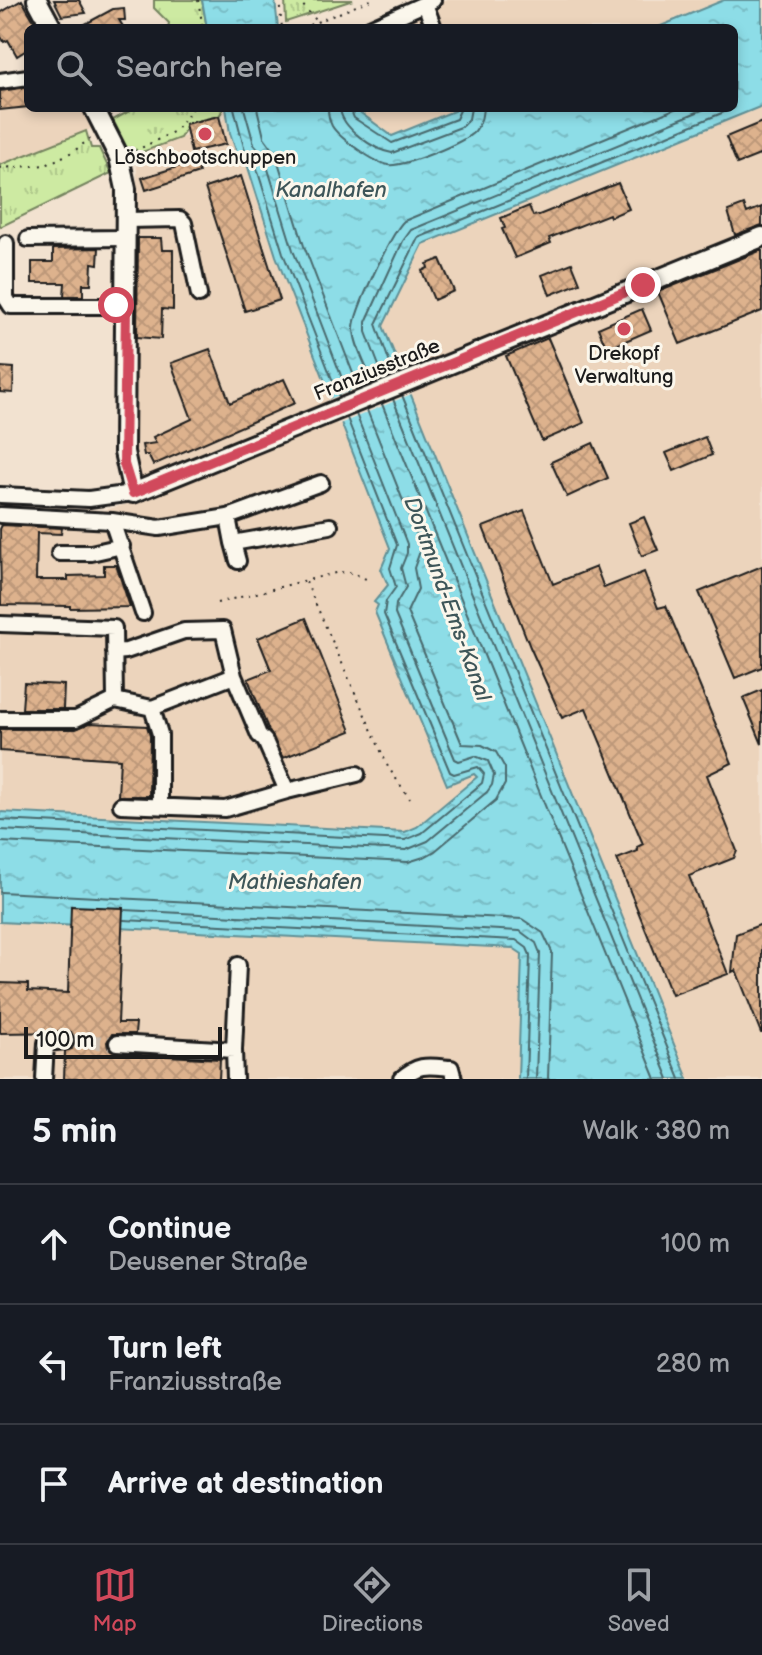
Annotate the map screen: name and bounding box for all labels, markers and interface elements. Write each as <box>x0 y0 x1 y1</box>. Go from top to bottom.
search box <box>24 24 738 112</box>
icon: search <box>52 46 96 90</box>
text: Search here <box>116 50 282 86</box>
marker: Löschbootschuppen <box>196 125 214 143</box>
place label: Löschbootschuppen <box>114 146 296 170</box>
water label: Kanalhafen <box>275 177 387 204</box>
route end <box>625 267 661 303</box>
route start <box>98 287 134 323</box>
marker: Drekopf Verwaltung <box>615 320 633 338</box>
street label: Franziusstraße <box>310 334 444 406</box>
place label: Drekopf Verwaltung <box>575 342 673 389</box>
water label: Dortmund-Ems-Kanal <box>397 493 497 706</box>
water label: Mathieshafen <box>228 869 362 896</box>
scale bar <box>24 1023 222 1059</box>
text: 100 m <box>36 1027 95 1054</box>
text: 5 min <box>32 1111 117 1152</box>
text: Walk · 380 m <box>583 1116 730 1147</box>
text: Continue <box>108 1211 231 1247</box>
icon: ahead <box>32 1222 76 1266</box>
text: 100 m <box>661 1229 730 1260</box>
text: Deusener Straße <box>108 1247 308 1278</box>
text: Turn left <box>108 1331 222 1367</box>
icon: left <box>32 1342 76 1386</box>
text: 280 m <box>656 1349 730 1380</box>
text: Franziusstraße <box>108 1367 282 1398</box>
icon: arrive <box>32 1462 76 1506</box>
text: Arrive at destination <box>108 1466 384 1502</box>
tab: Map <box>92 1563 137 1638</box>
tab: Directions <box>322 1563 423 1638</box>
tab: Saved <box>608 1563 670 1638</box>

